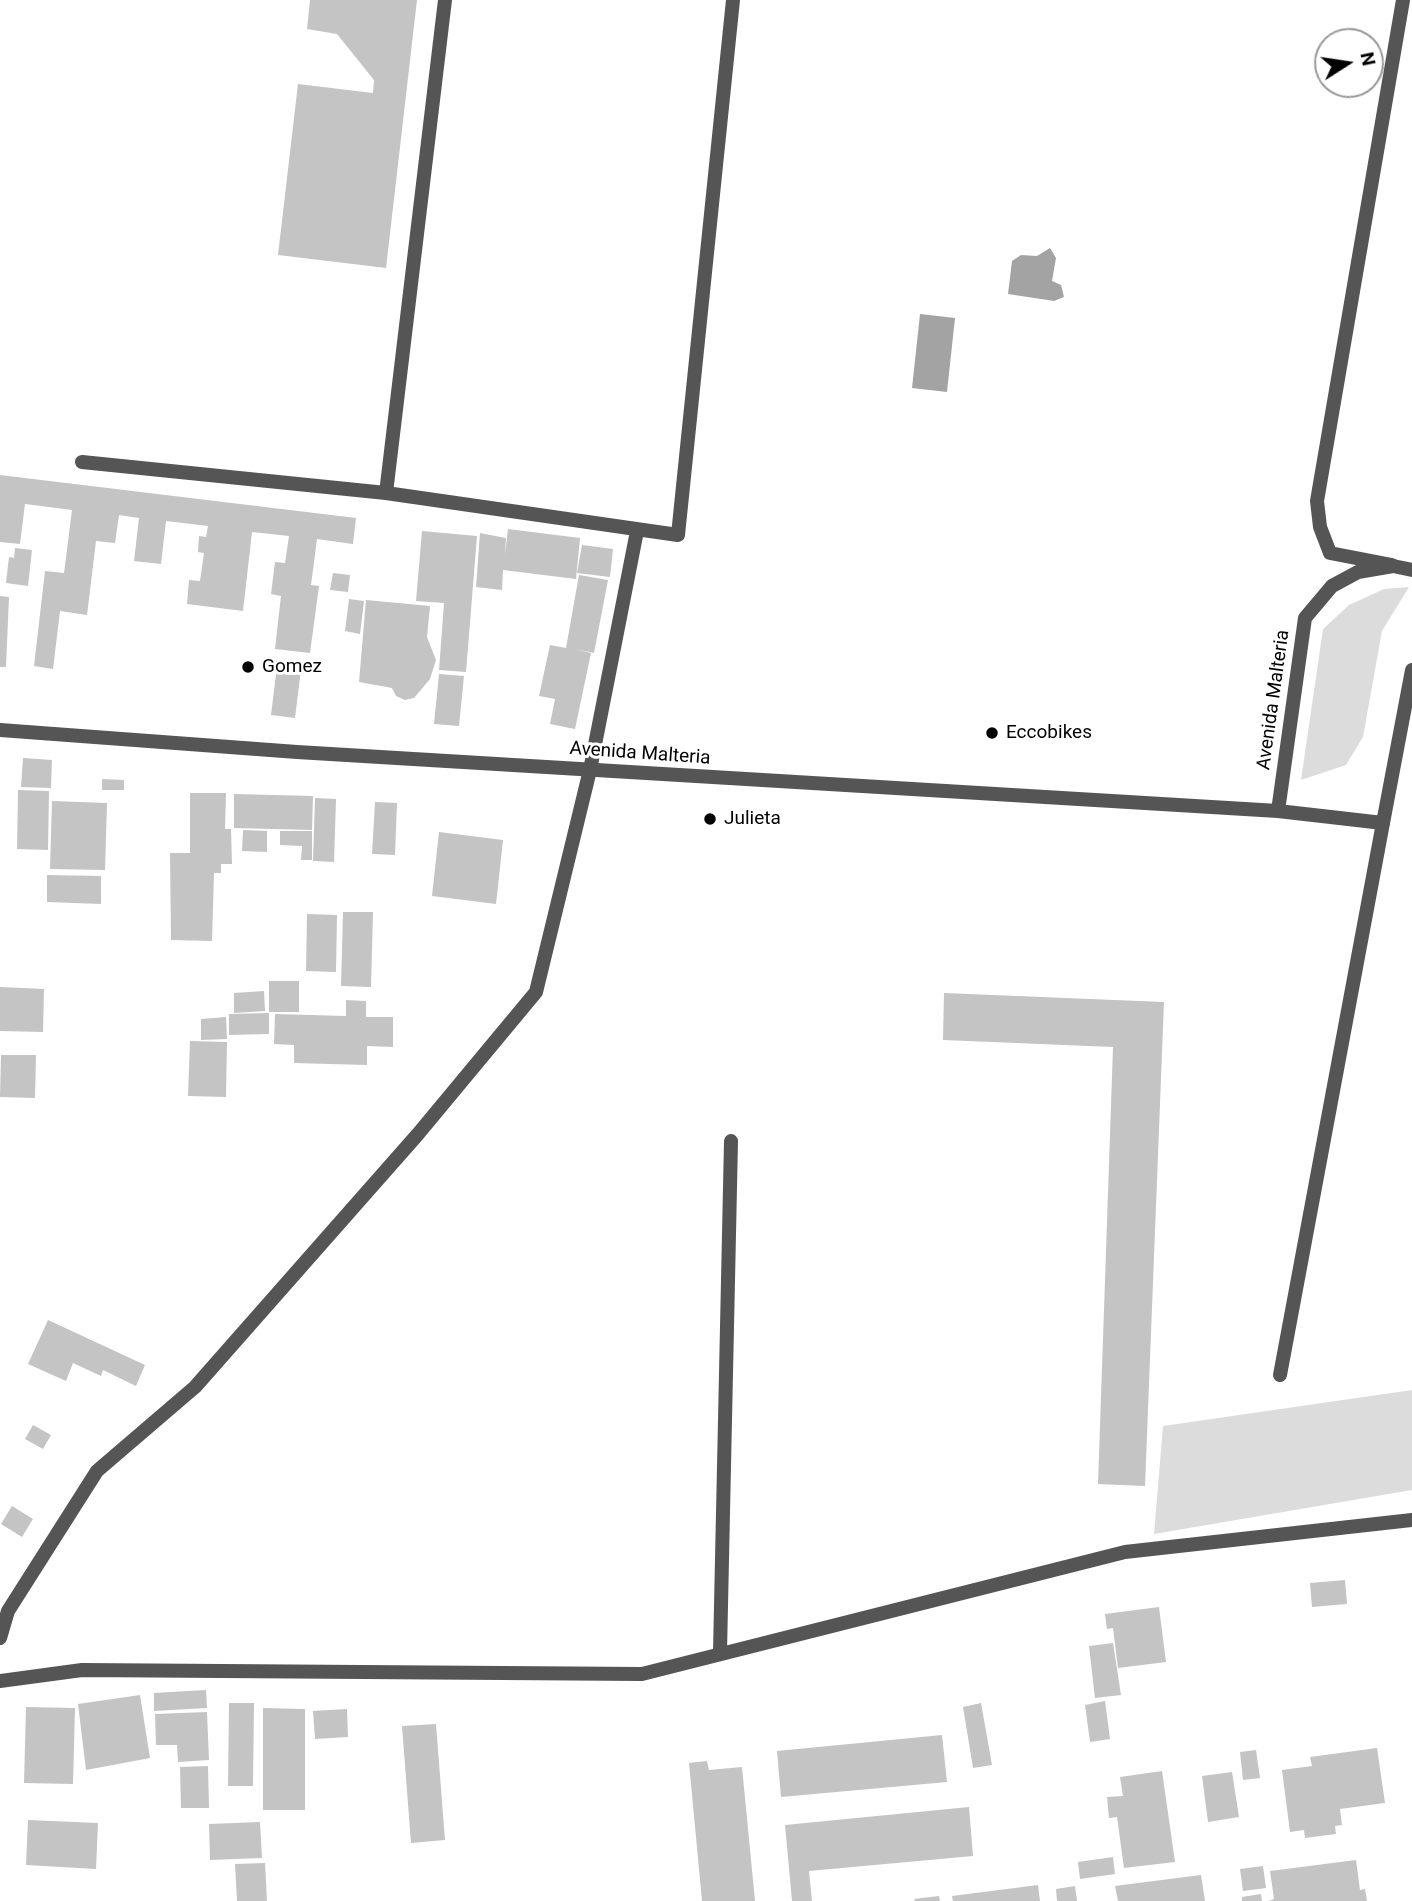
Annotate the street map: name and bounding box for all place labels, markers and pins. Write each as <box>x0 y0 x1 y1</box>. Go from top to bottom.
place label: Gomez <box>262 656 322 678</box>
marker: Gomez <box>240 659 256 675</box>
place label: Eccobikes <box>1006 722 1092 744</box>
marker: Eccobikes <box>984 725 1000 741</box>
place label: Julieta <box>724 808 781 830</box>
marker: Julieta <box>702 811 718 827</box>

